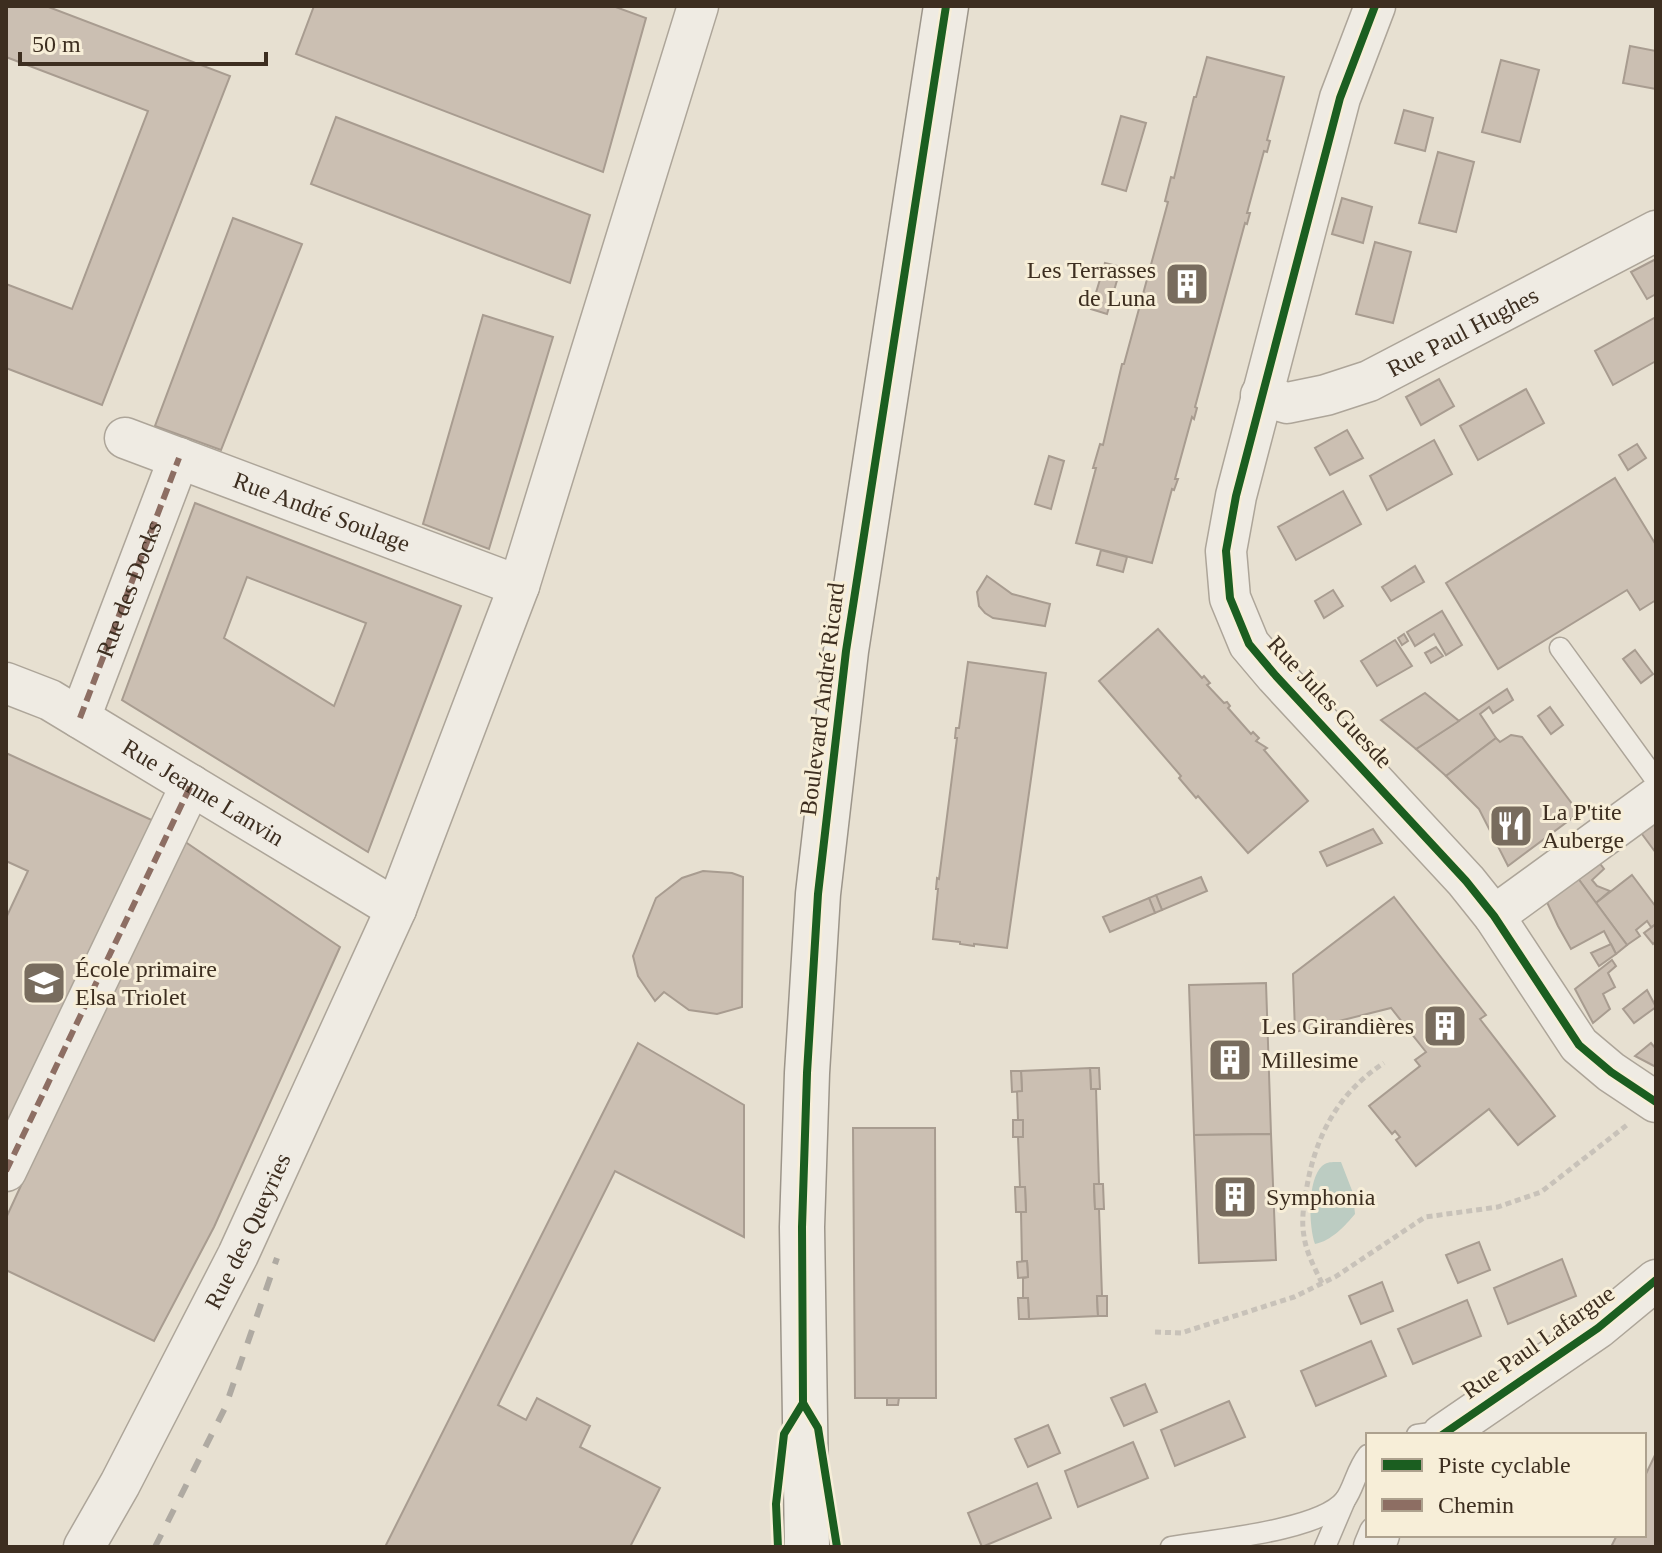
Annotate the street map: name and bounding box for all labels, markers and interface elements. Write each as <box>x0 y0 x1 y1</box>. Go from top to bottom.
scale bar <box>20 16 266 66</box>
text: 50 m <box>32 31 81 57</box>
place label: Les Terrasses de Luna <box>1027 257 1156 311</box>
building icon: Les Terrasses de Luna <box>1163 260 1211 308</box>
street label: Rue Paul Hughes <box>1383 282 1543 382</box>
street label: Rue André Soulage <box>230 467 414 557</box>
street label: Rue des Docks <box>91 517 167 661</box>
street label: Boulevard André Ricard <box>795 581 849 817</box>
street label: Rue Jules Guesde <box>1262 631 1398 773</box>
street label: Rue Jeanne Lanvin <box>118 734 289 851</box>
place label: La P'tite Auberge <box>1542 799 1624 853</box>
restaurant icon: La P'tite Auberge <box>1487 802 1535 850</box>
place label: École primaire Elsa Triolet <box>75 956 217 1010</box>
school or university icon: École primaire Elsa Triolet <box>20 959 68 1007</box>
building icon: Les Girandières <box>1421 1002 1469 1050</box>
place label: Les Girandières <box>1261 1013 1414 1039</box>
building icon: Millesime <box>1206 1036 1254 1084</box>
place label: Millesime <box>1261 1047 1358 1073</box>
street label: Rue des Queyries <box>199 1149 296 1313</box>
building icon: Symphonia <box>1211 1173 1259 1221</box>
place label: Symphonia <box>1266 1184 1376 1210</box>
street label: Rue Paul Lafargue <box>1457 1280 1619 1404</box>
legend <box>1366 1433 1646 1537</box>
text: Piste cyclable <box>1438 1452 1571 1478</box>
text: Chemin <box>1438 1492 1514 1518</box>

